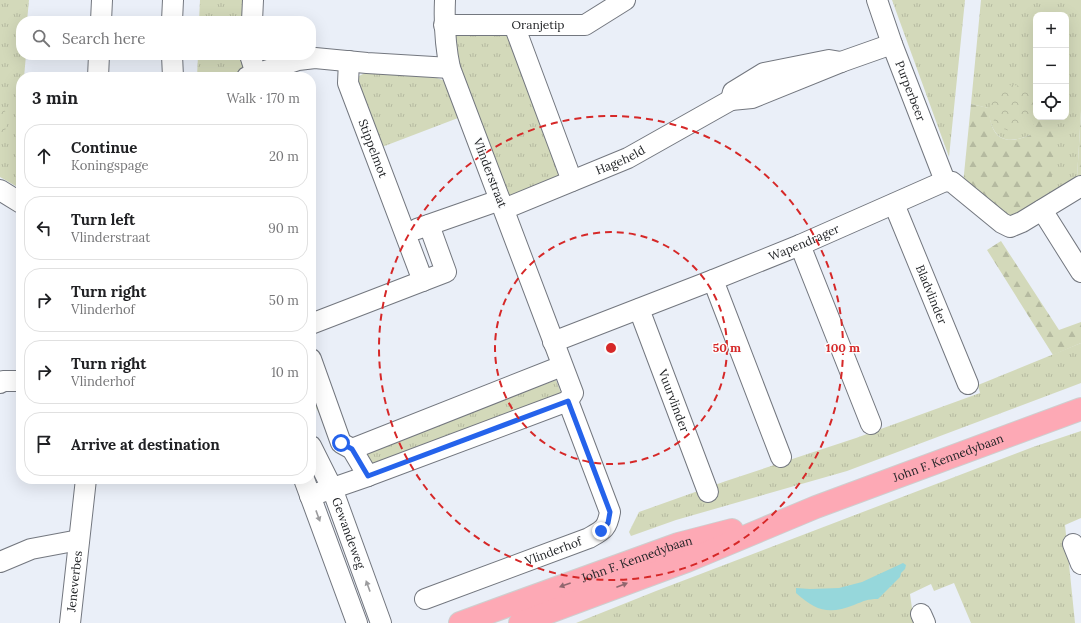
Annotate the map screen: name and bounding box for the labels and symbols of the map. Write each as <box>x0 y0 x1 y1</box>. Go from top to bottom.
street label: Oranjetip <box>512 17 564 32</box>
street label: Purperbeer <box>892 59 929 124</box>
street label: Stippelmot <box>355 117 391 180</box>
street label: Vlinderstraat <box>470 135 511 210</box>
street label: Hageheld <box>593 142 647 178</box>
street label: Wapendrager <box>766 220 842 264</box>
street label: Bladvlinder <box>913 263 951 327</box>
text: 50 m <box>713 340 741 355</box>
text: 100 m <box>826 340 860 355</box>
centre of rings <box>604 341 618 355</box>
street label: Vuurvlinder <box>655 366 693 435</box>
street label: John F. Kennedybaan <box>890 430 1005 485</box>
route start <box>332 434 350 452</box>
street label: Gewandeweg <box>329 495 369 571</box>
one-way arrow <box>315 510 321 522</box>
route end <box>592 522 610 540</box>
street label: Vlinderhof <box>522 533 584 568</box>
street label: John F. Kennedybaan <box>578 533 694 586</box>
street label: Jeneverbes <box>63 549 85 613</box>
one-way arrow <box>364 580 370 592</box>
one-way arrow <box>559 582 571 588</box>
one-way arrow <box>617 582 629 588</box>

